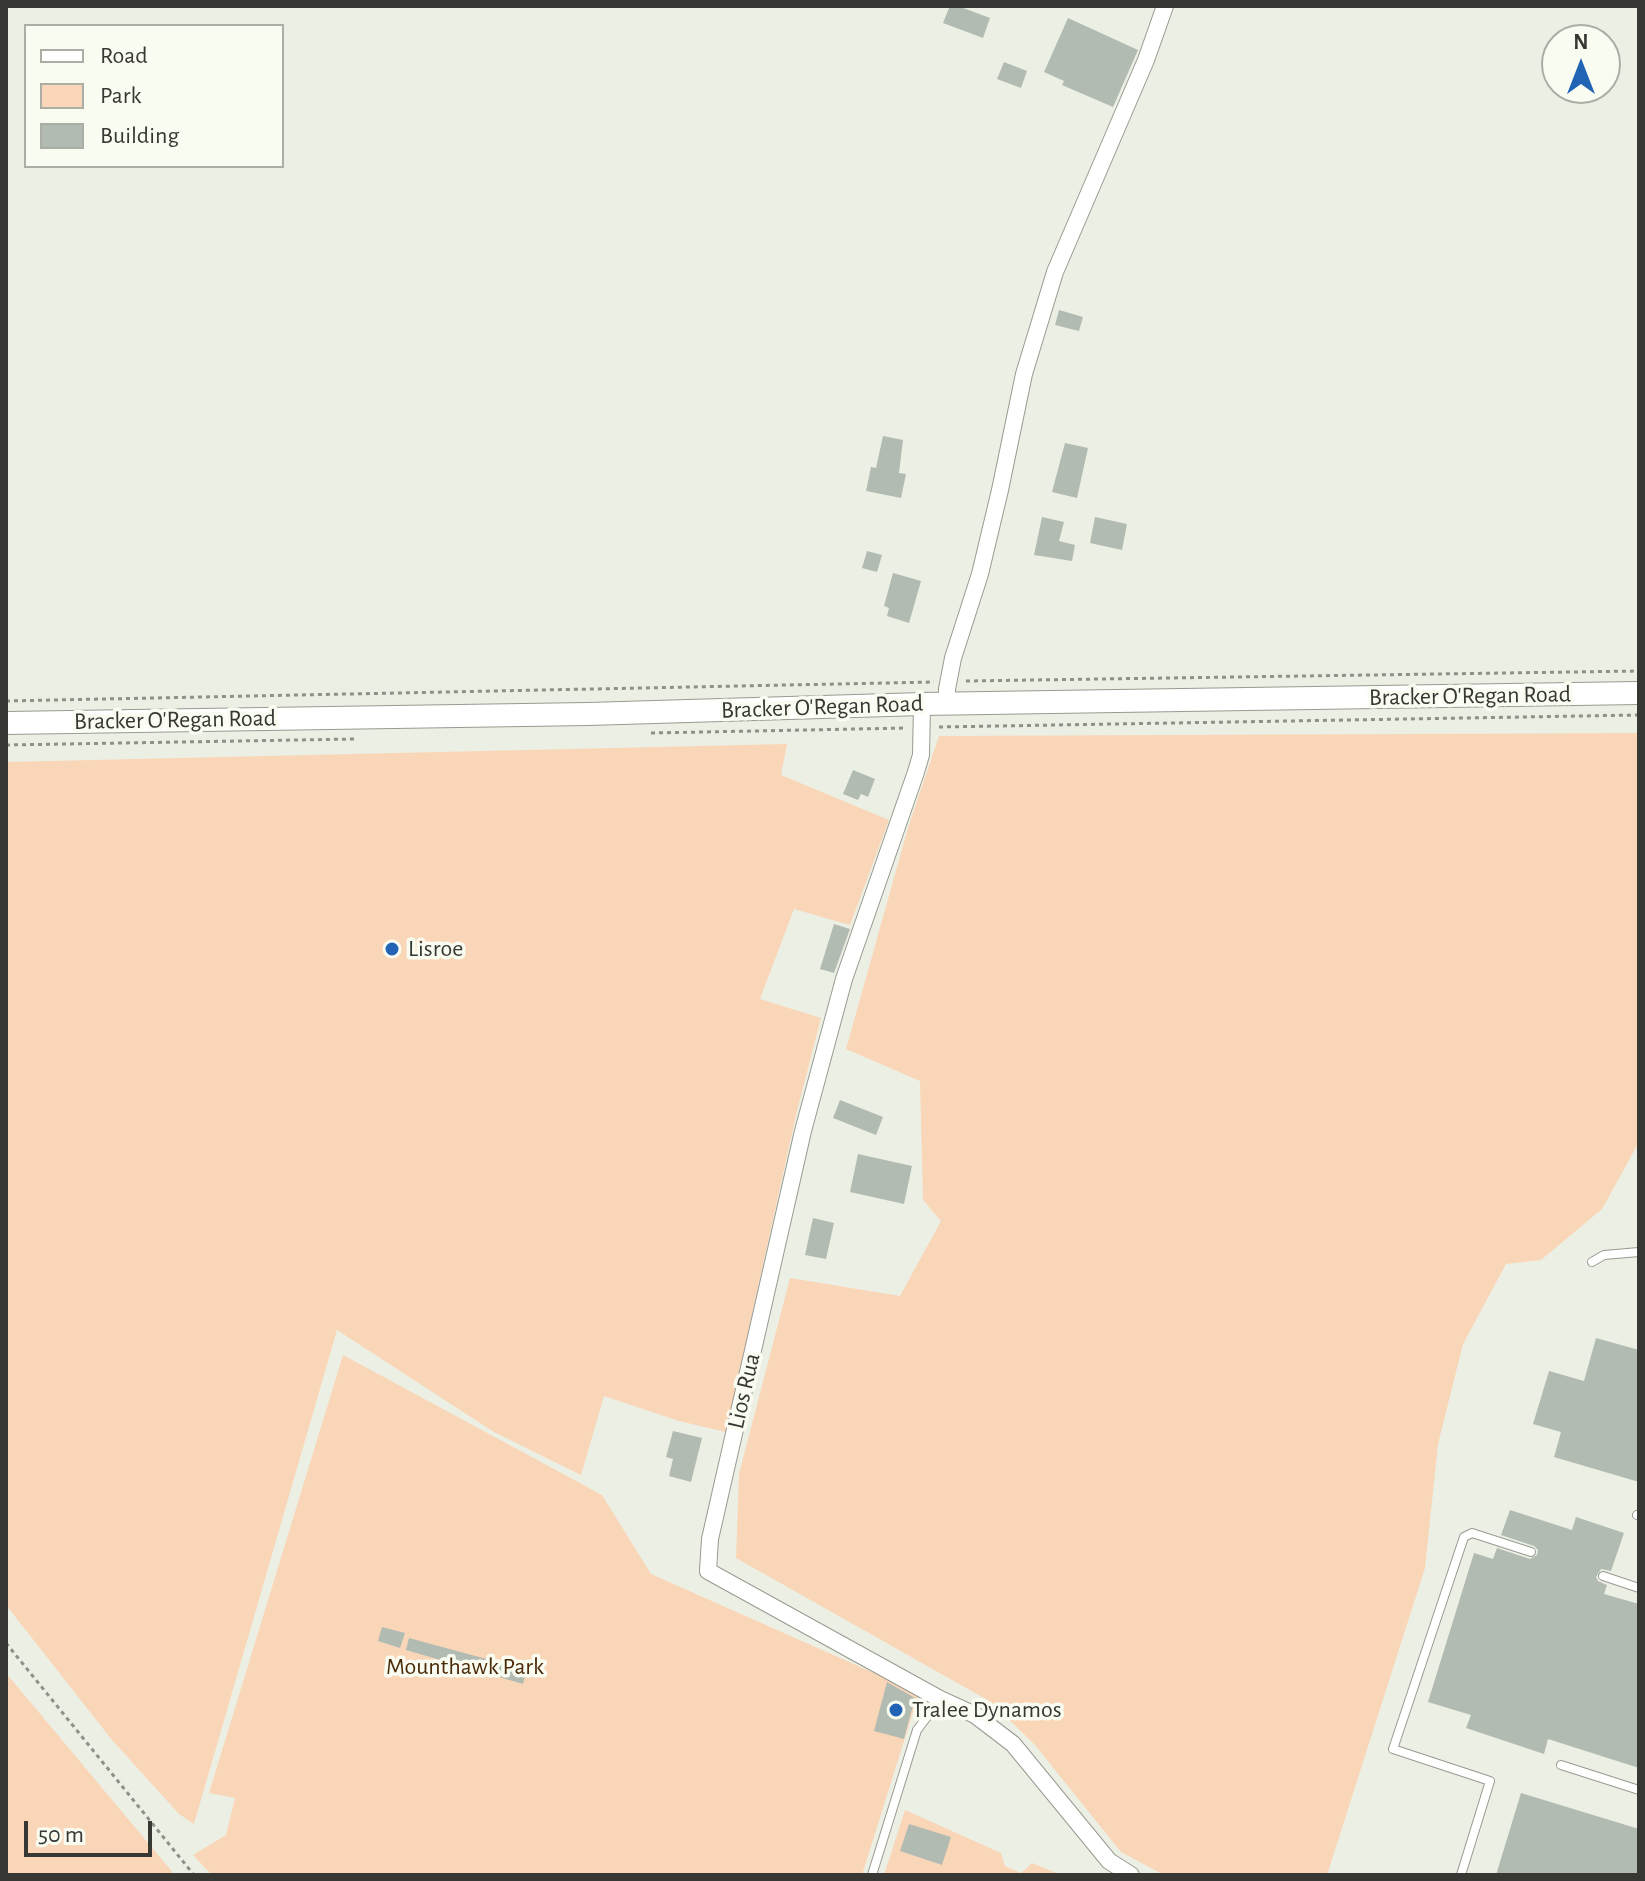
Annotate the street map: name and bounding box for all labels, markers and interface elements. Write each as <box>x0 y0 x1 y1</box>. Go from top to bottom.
legend <box>24 24 284 168</box>
north arrow <box>1541 24 1621 104</box>
text: N <box>1573 31 1589 53</box>
text: Road <box>100 44 148 68</box>
text: Park <box>100 84 141 108</box>
text: Building <box>100 124 179 148</box>
street label: Bracker O'Regan Road <box>1369 680 1571 712</box>
street label: Bracker O'Regan Road <box>720 689 924 725</box>
street label: Bracker O'Regan Road <box>74 704 276 736</box>
place label: Lisroe <box>408 935 463 963</box>
marker: Lisroe <box>383 940 401 958</box>
street label: Lios Rua <box>721 1350 767 1432</box>
park label: Mounthawk Park <box>386 1653 544 1681</box>
place label: Tralee Dynamos <box>912 1696 1062 1724</box>
marker: Tralee Dynamos <box>887 1701 905 1719</box>
scale bar <box>28 1805 156 1855</box>
text: 50 m <box>38 1823 84 1847</box>

